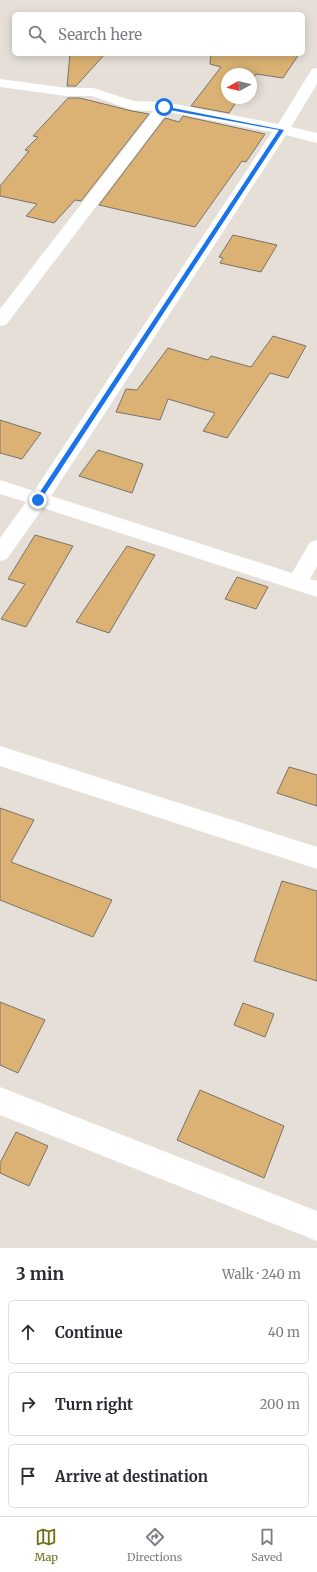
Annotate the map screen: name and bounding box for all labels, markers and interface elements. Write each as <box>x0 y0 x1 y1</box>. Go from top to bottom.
search box <box>12 12 305 56</box>
icon: search <box>26 23 48 45</box>
text: Search here <box>58 25 142 44</box>
north arrow <box>221 68 257 104</box>
route start <box>155 98 173 116</box>
route end <box>29 491 47 509</box>
text: 3 min <box>16 1263 64 1285</box>
text: Walk · 240 m <box>222 1266 301 1283</box>
icon: ahead <box>17 1321 39 1343</box>
text: Continue <box>55 1323 123 1342</box>
text: 40 m <box>268 1324 300 1341</box>
icon: right <box>17 1393 39 1415</box>
text: Turn right <box>55 1395 133 1414</box>
text: 200 m <box>260 1396 300 1413</box>
icon: arrive <box>17 1465 39 1487</box>
text: Arrive at destination <box>55 1467 208 1486</box>
tab: Map <box>35 1526 58 1564</box>
tab: Directions <box>127 1526 182 1564</box>
tab: Saved <box>251 1526 282 1564</box>

